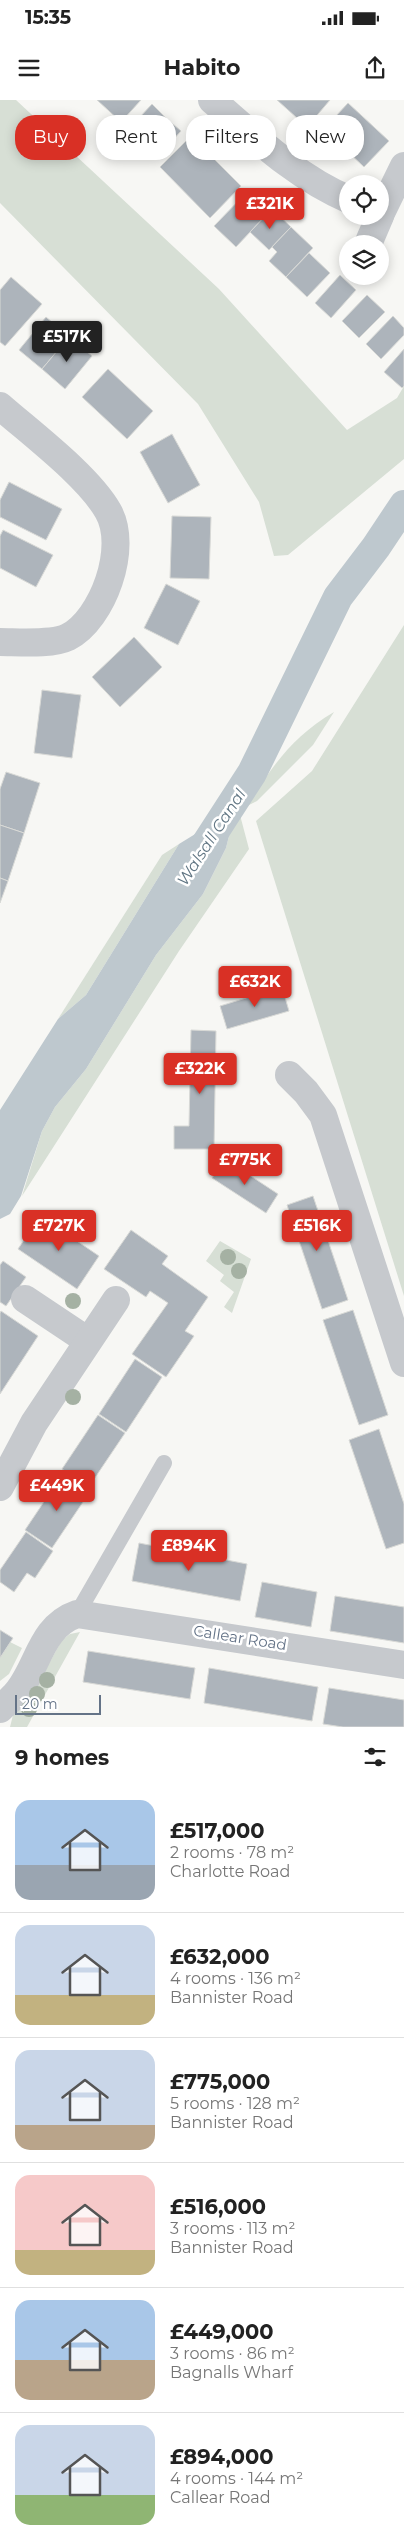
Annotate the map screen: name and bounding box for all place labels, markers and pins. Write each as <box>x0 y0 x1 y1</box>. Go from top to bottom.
pin: £321K <box>235 188 305 230</box>
pin: £517K <box>32 320 102 363</box>
pin: £632K <box>220 966 290 1008</box>
pin: £322K <box>165 1052 235 1095</box>
pin: £775K <box>210 1144 280 1186</box>
pin: £727K <box>24 1210 94 1252</box>
pin: £516K <box>282 1210 352 1252</box>
pin: £449K <box>22 1470 92 1512</box>
pin: £894K <box>154 1530 224 1572</box>

